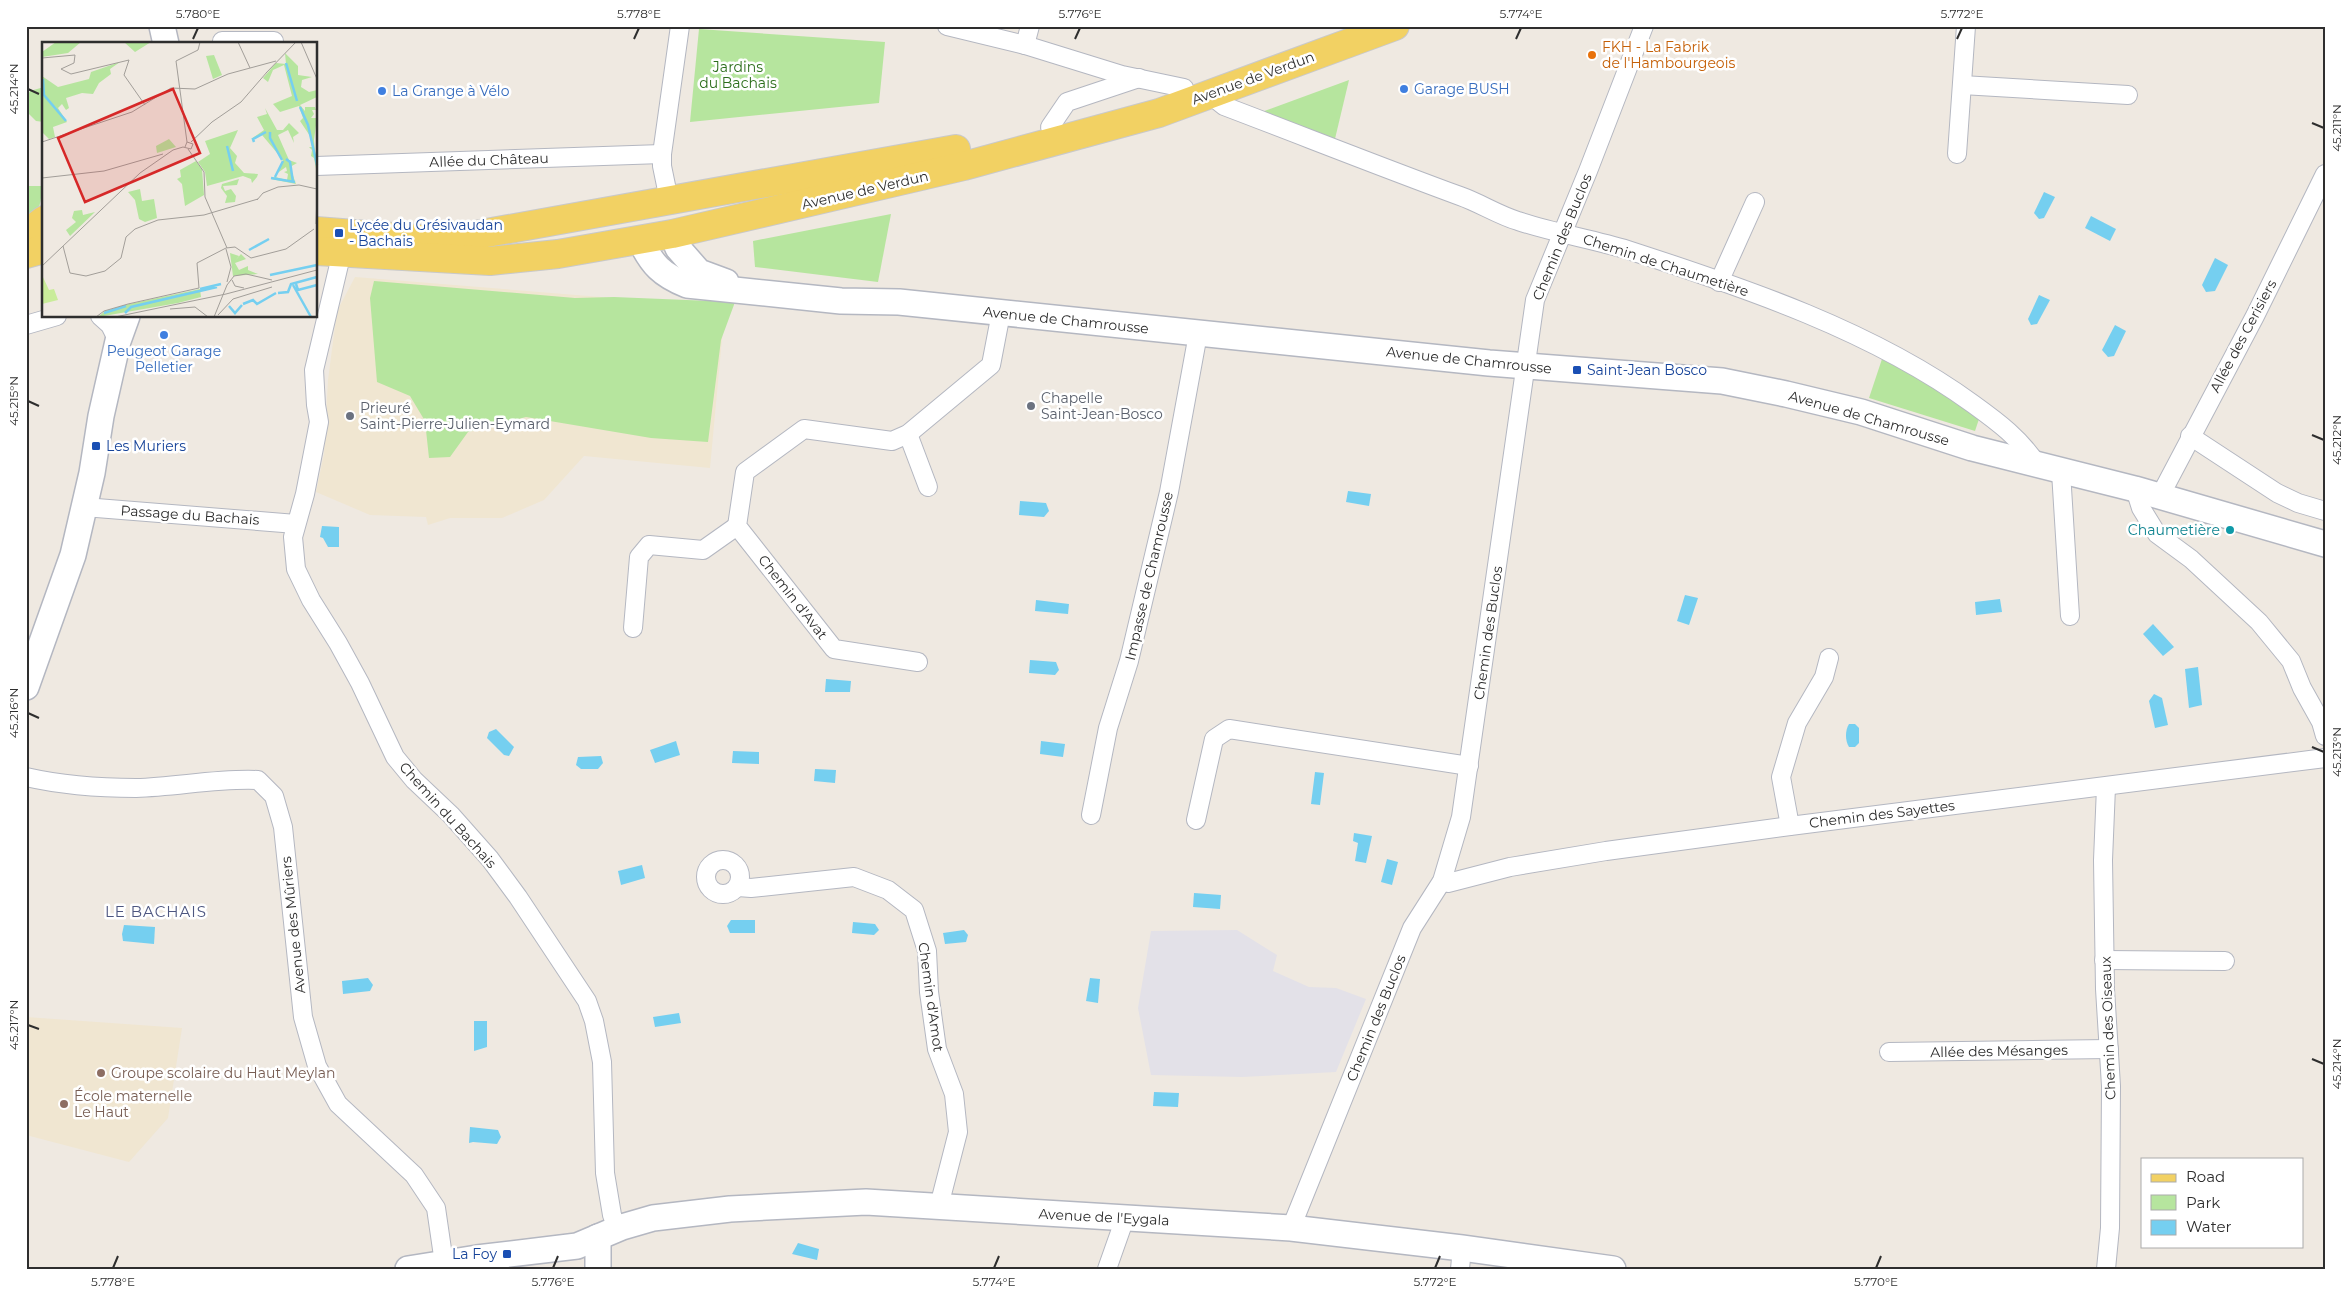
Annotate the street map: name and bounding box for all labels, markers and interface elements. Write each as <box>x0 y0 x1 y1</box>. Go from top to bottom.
text: 5.780°E <box>176 6 220 21</box>
text: 5.778°E <box>617 6 661 21</box>
text: 5.776°E <box>1058 6 1102 21</box>
text: 5.774°E <box>1499 6 1543 21</box>
text: 5.772°E <box>1940 6 1984 21</box>
place label: FKH - La Fabrik de l'Hambourgeois <box>1602 38 1735 72</box>
inset map <box>42 42 318 318</box>
street label: Avenue de Verdun <box>1189 47 1317 109</box>
marker: FKH - La Fabrik de l'Hambourgeois <box>1586 49 1598 61</box>
park label: Jardins du Bachais <box>699 58 777 92</box>
text: 45.214°N <box>6 64 21 114</box>
place label: Garage BUSH <box>1414 80 1510 98</box>
place label: La Grange à Vélo <box>392 82 510 100</box>
marker: Garage BUSH <box>1398 83 1410 95</box>
marker: La Grange à Vélo <box>376 85 388 97</box>
text: 45.211°N <box>2329 104 2344 152</box>
street label: Allée du Château <box>429 149 549 171</box>
street label: Avenue de Verdun <box>800 167 930 213</box>
street label: Chemin des Buclos <box>1528 171 1596 303</box>
place label: Lycée du Grésivaudan - Bachais <box>349 216 503 250</box>
marker: Lycée du Grésivaudan - Bachais <box>333 227 345 239</box>
street label: Chemin de Chaumetière <box>1581 230 1751 300</box>
street label: Allée des Cerisiers <box>2206 276 2280 396</box>
street label: Avenue de Chamrousse <box>982 302 1150 338</box>
marker: Peugeot Garage Pelletier <box>158 329 170 341</box>
place label: Peugeot Garage Pelletier <box>107 342 221 376</box>
street label: Avenue de Chamrousse <box>1385 342 1553 378</box>
place label: Saint-Jean Bosco <box>1587 361 1707 379</box>
marker: Saint-Jean Bosco <box>1571 364 1583 376</box>
text: 45.215°N <box>6 376 21 426</box>
street label: Avenue de Chamrousse <box>1787 386 1951 450</box>
place label: Chapelle Saint-Jean-Bosco <box>1041 389 1163 423</box>
place label: Prieuré Saint-Pierre-Julien-Eymard <box>360 399 550 433</box>
marker: Chapelle Saint-Jean-Bosco <box>1025 400 1037 412</box>
marker: Prieuré Saint-Pierre-Julien-Eymard <box>344 410 356 422</box>
text: 45.212°N <box>2329 415 2344 465</box>
place label: Les Muriers <box>106 437 186 455</box>
marker: Les Muriers <box>90 440 102 452</box>
street label: Impasse de Chamrousse <box>1121 490 1177 662</box>
street label: Passage du Bachais <box>120 501 260 529</box>
place label: Chaumetière <box>2128 521 2220 539</box>
marker: Chaumetière <box>2224 524 2236 536</box>
street label: Chemin d'Avat <box>754 551 832 643</box>
street label: Chemin des Buclos <box>1470 565 1506 701</box>
text: 45.216°N <box>6 688 21 738</box>
text: 45.213°N <box>2329 727 2344 777</box>
street label: Chemin du Bachais <box>395 758 501 872</box>
street label: Chemin des Sayettes <box>1808 796 1956 832</box>
street label: Avenue des Mûriers <box>277 855 309 995</box>
district label: LE BACHAIS <box>105 902 207 921</box>
street label: Chemin d'Amot <box>914 941 948 1053</box>
street label: Chemin des Buclos <box>1342 952 1410 1084</box>
street label: Chemin des Oiseaux <box>2096 955 2120 1100</box>
text: 45.217°N <box>6 1000 21 1050</box>
text: 45.214°N <box>2329 1039 2344 1089</box>
street label: Allée des Mésanges <box>1930 1041 2068 1061</box>
place label: Groupe scolaire du Haut Meylan <box>111 1064 336 1082</box>
marker: Groupe scolaire du Haut Meylan <box>95 1067 107 1079</box>
place label: École maternelle Le Haut <box>74 1087 192 1121</box>
marker: École maternelle Le Haut <box>58 1098 70 1110</box>
legend <box>2141 1158 2304 1248</box>
text: Road <box>2186 1167 2225 1186</box>
text: Park <box>2186 1193 2220 1212</box>
street label: Avenue de l'Eygala <box>1038 1205 1170 1229</box>
text: Water <box>2186 1217 2232 1236</box>
place label: La Foy <box>452 1245 497 1263</box>
marker: La Foy <box>501 1248 513 1260</box>
text: 5.778°E <box>91 1274 135 1289</box>
text: 5.776°E <box>531 1274 575 1289</box>
text: 5.774°E <box>972 1274 1016 1289</box>
text: 5.772°E <box>1413 1274 1457 1289</box>
text: 5.770°E <box>1854 1274 1898 1289</box>

